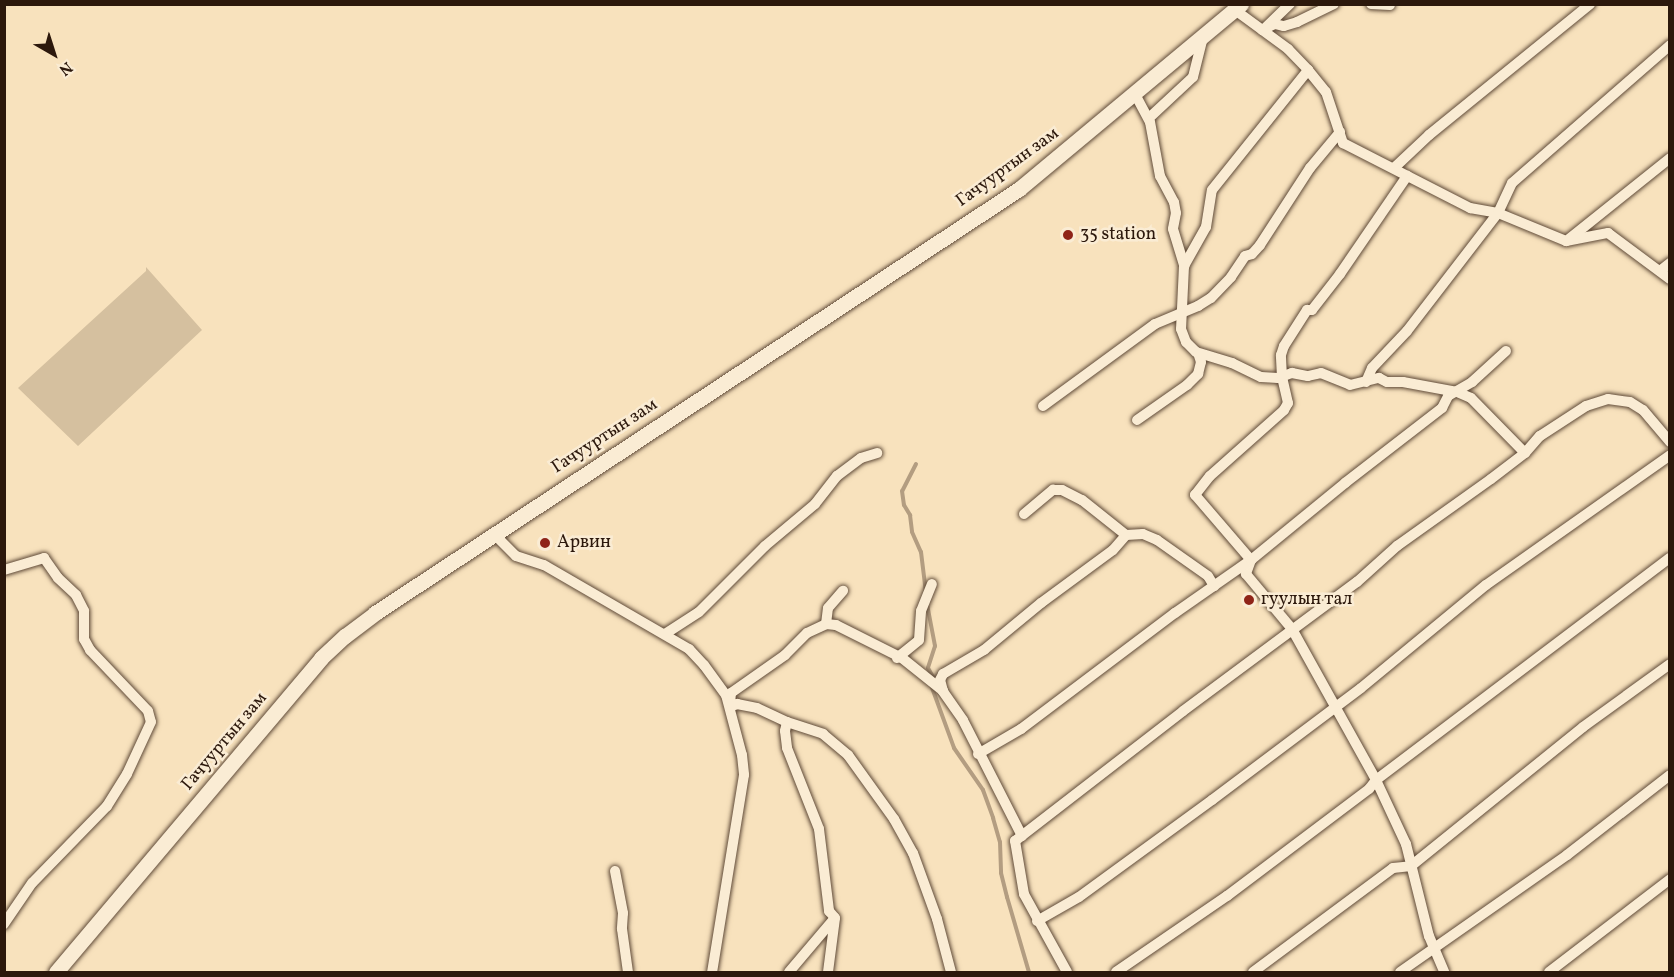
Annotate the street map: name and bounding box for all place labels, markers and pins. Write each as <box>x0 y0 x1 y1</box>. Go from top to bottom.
place label: 35 station <box>1080 224 1156 246</box>
marker: 35 station <box>1061 228 1075 242</box>
place label: Арвин <box>557 532 611 554</box>
marker: Арвин <box>538 536 552 550</box>
place label: гуулын тал <box>1261 589 1353 611</box>
marker: гуулын тал <box>1242 593 1256 607</box>

